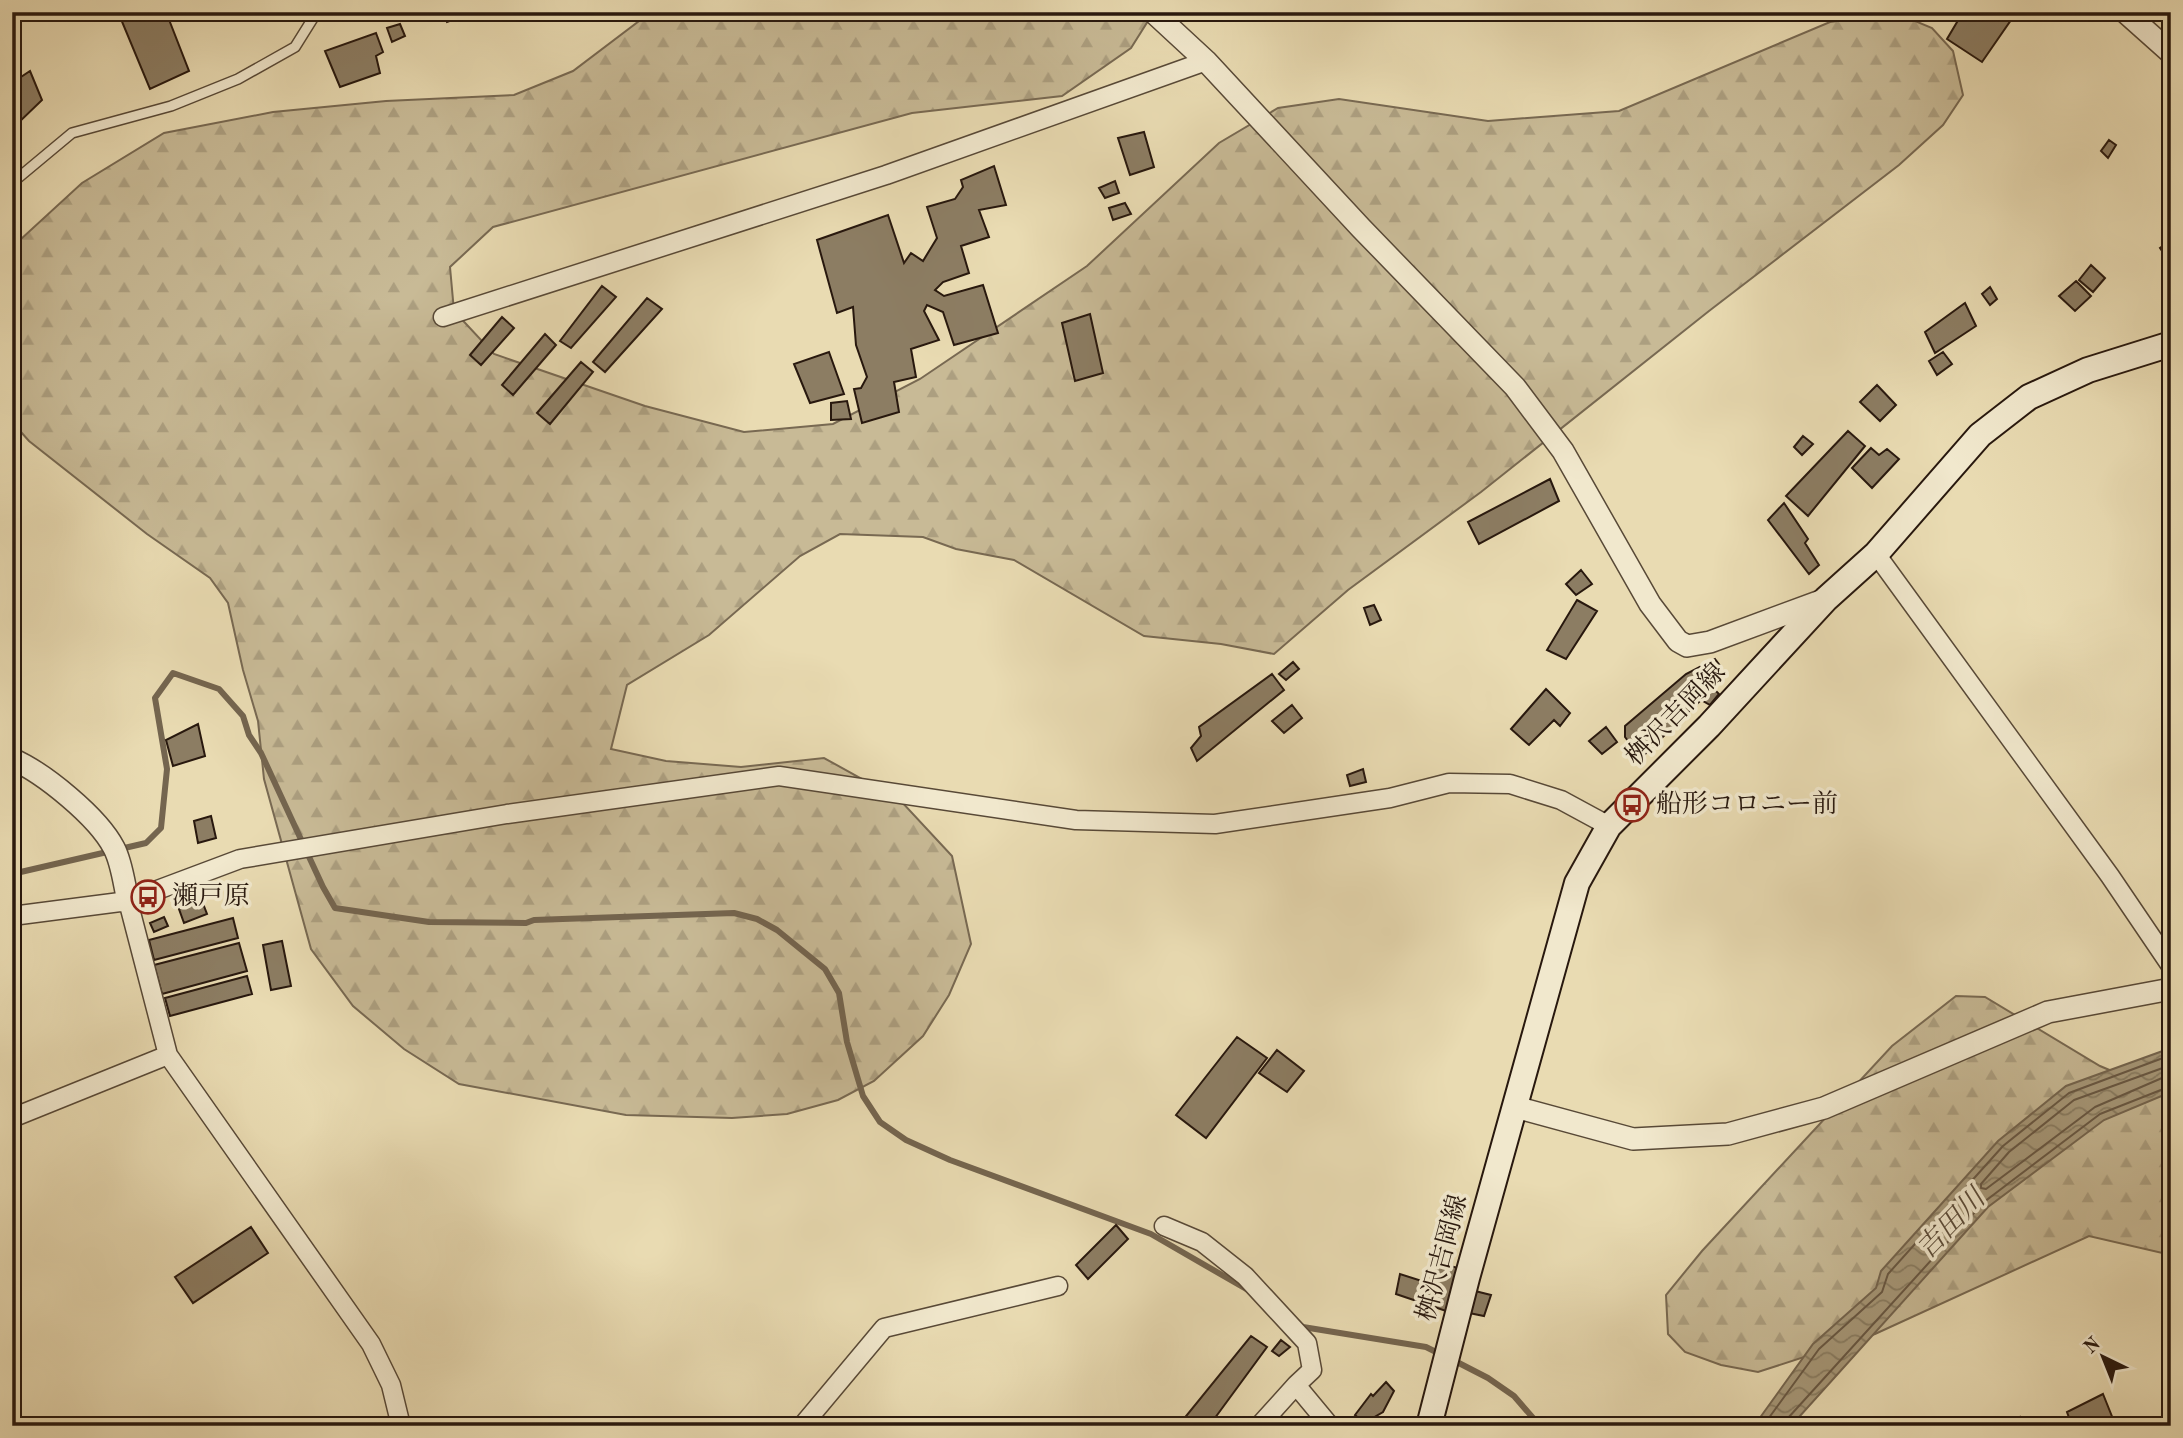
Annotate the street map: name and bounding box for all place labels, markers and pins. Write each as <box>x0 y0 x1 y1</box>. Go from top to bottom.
bus stop icon: 船形コロニー前 <box>1613 786 1651 824</box>
place label: 船形コロニー前 <box>1656 790 1838 818</box>
bus stop icon: 瀬戸原 <box>129 878 167 916</box>
place label: 瀬戸原 <box>172 882 250 910</box>

